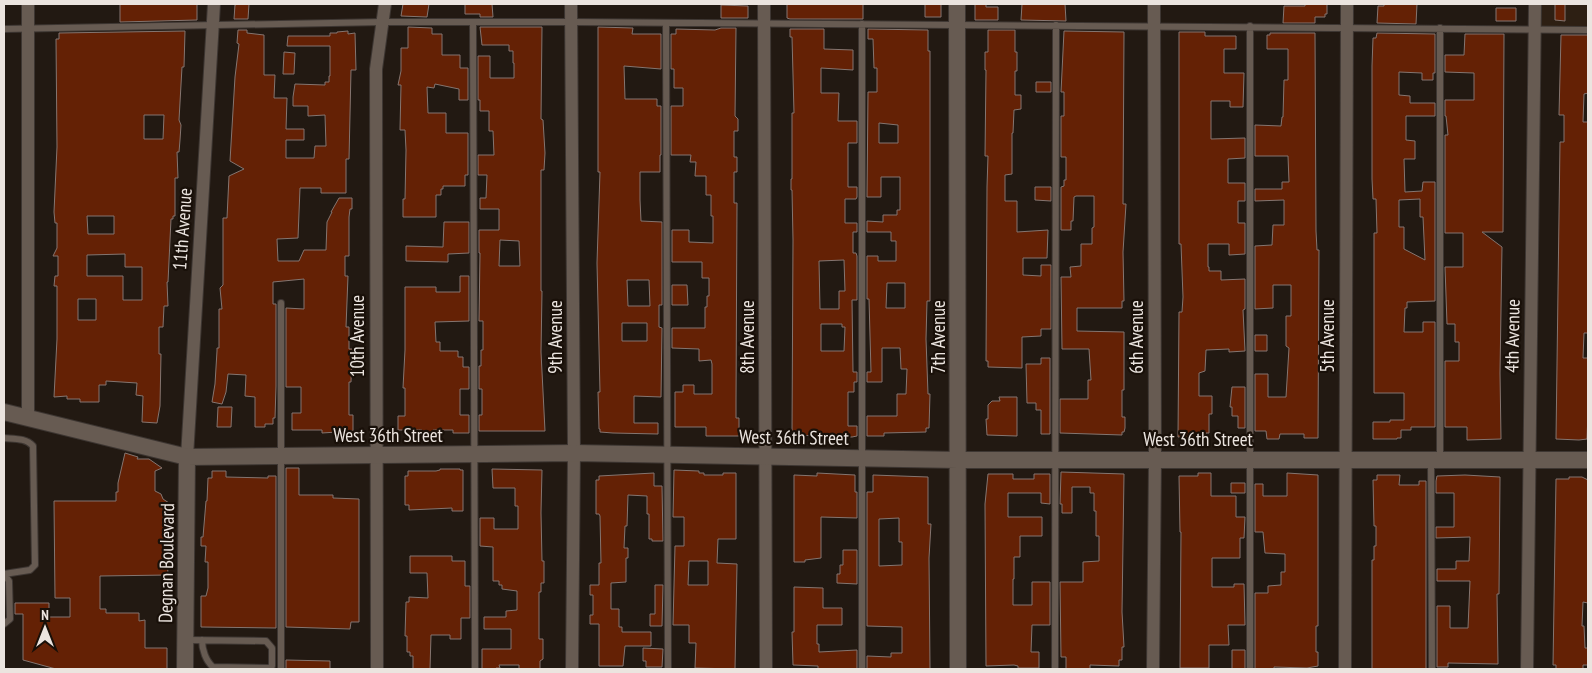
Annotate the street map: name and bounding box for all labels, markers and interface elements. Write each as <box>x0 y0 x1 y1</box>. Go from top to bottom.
street label: 11th Avenue <box>167 187 197 271</box>
street label: 10th Avenue <box>345 295 369 377</box>
street label: 5th Avenue <box>1315 299 1339 373</box>
street label: 4th Avenue <box>1499 299 1525 373</box>
street label: 9th Avenue <box>543 300 567 374</box>
street label: 8th Avenue <box>735 300 759 374</box>
street label: 7th Avenue <box>926 300 950 374</box>
street label: 6th Avenue <box>1124 300 1148 374</box>
street label: West 36th Street <box>333 423 444 447</box>
street label: West 36th Street <box>739 424 850 450</box>
street label: West 36th Street <box>1143 427 1254 451</box>
street label: Degnan Boulevard <box>153 503 179 623</box>
north arrow <box>20 603 70 653</box>
text: N <box>41 606 49 624</box>

